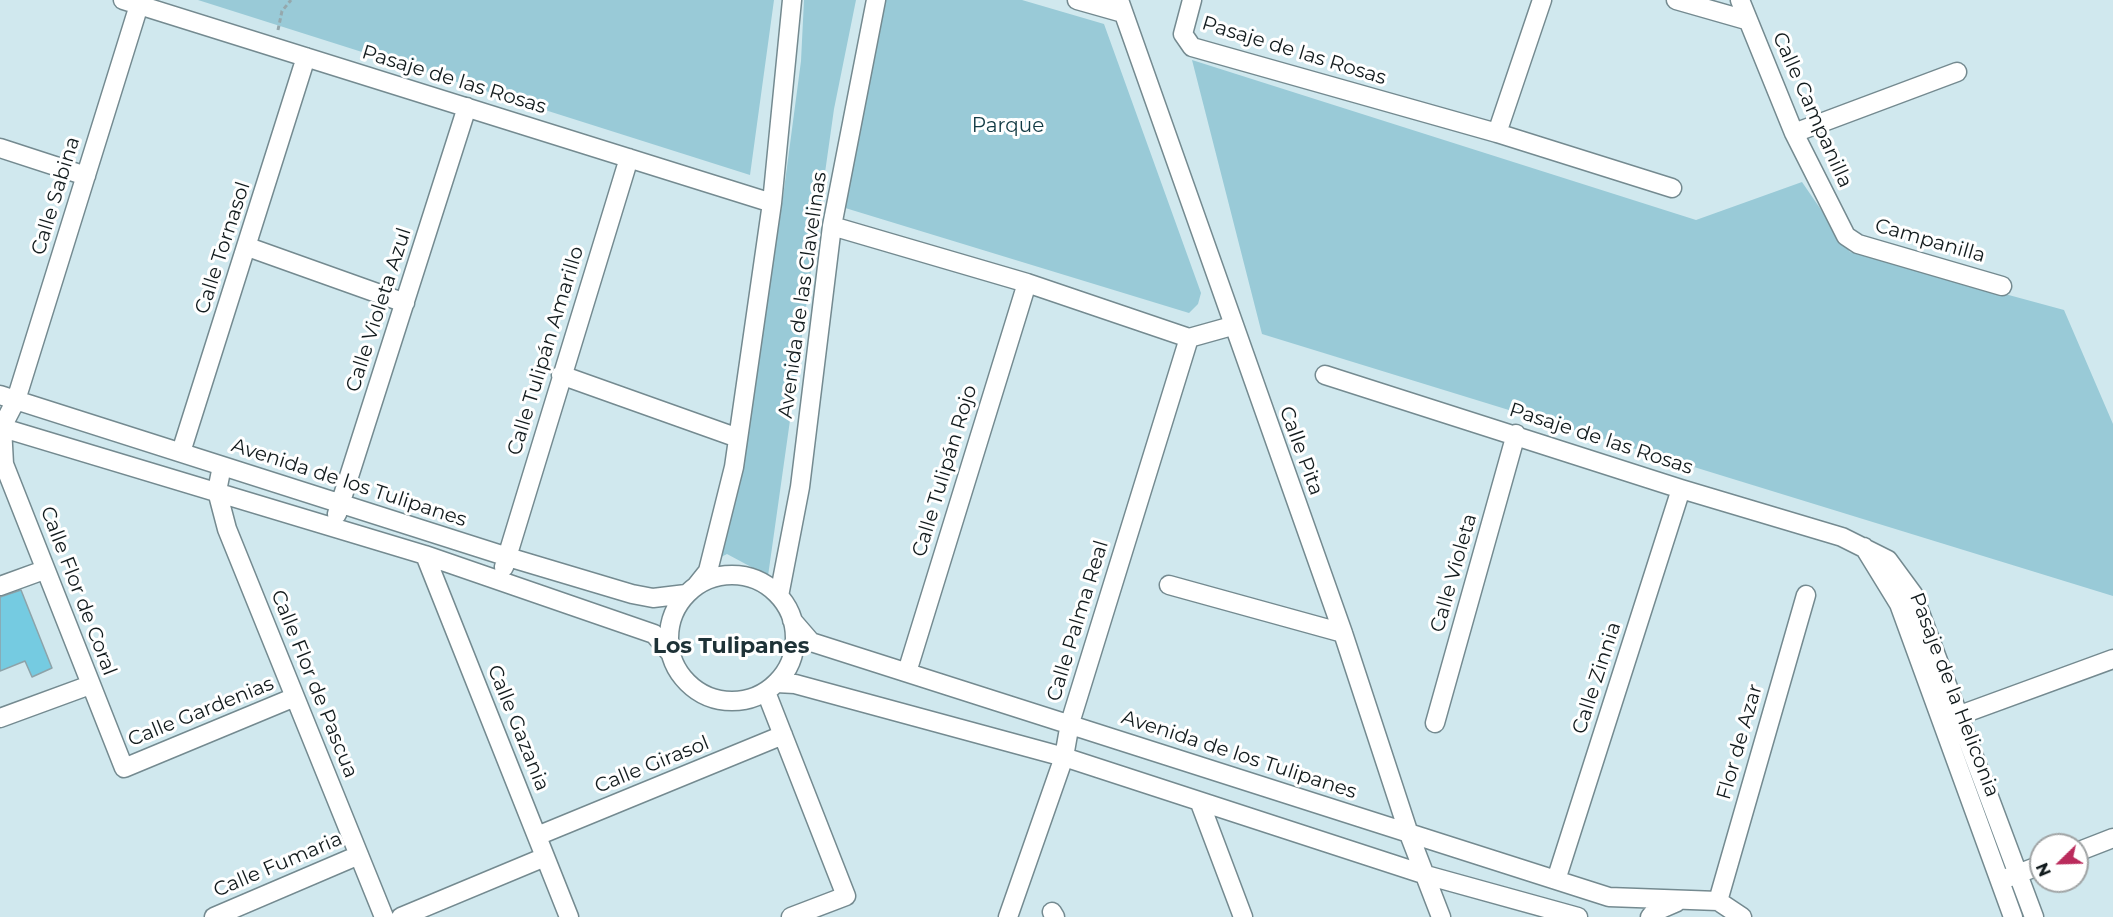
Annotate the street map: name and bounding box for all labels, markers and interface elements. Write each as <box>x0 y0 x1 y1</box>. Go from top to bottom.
street label: Pasaje de las Rosas <box>1199 12 1389 90</box>
street label: Calle Campanilla <box>1767 29 1857 191</box>
street label: Pasaje de las Rosas <box>359 41 549 119</box>
park label: Parque <box>972 114 1044 138</box>
street label: Calle Sabina <box>27 134 85 258</box>
street label: Avenida de las Clavelinas <box>774 170 832 420</box>
street label: Calle Tornasol <box>190 179 256 317</box>
street label: Campanilla <box>1872 214 1988 268</box>
street label: Calle Violeta Azul <box>341 225 417 395</box>
street label: Calle Tulipán Amarillo <box>503 244 589 458</box>
street label: Calle Tulipán Rojo <box>907 382 983 560</box>
street label: Pasaje de las Rosas <box>1506 398 1696 480</box>
street label: Calle Pita <box>1274 403 1328 499</box>
street label: Avenida de los Tulipanes <box>228 434 470 532</box>
street label: Calle Flor de Coral <box>35 503 121 679</box>
street label: Calle Violeta <box>1426 511 1482 635</box>
street label: Calle Palma Real <box>1042 538 1114 704</box>
street label: Calle Flor de Pascua <box>265 586 363 782</box>
street label: Pasaje de la Heliconia <box>1904 589 2004 801</box>
street label: Calle Zinnia <box>1568 619 1626 737</box>
district label: Los Tulipanes <box>653 634 809 660</box>
street label: Calle Gazania <box>482 661 554 795</box>
street label: Calle Gardenias <box>125 672 277 752</box>
street label: Flor de Azar <box>1712 681 1768 803</box>
street label: Avenida de los Tulipanes <box>1118 706 1360 804</box>
street label: Calle Girasol <box>591 731 713 799</box>
street label: Calle Fumaria <box>210 827 346 903</box>
north arrow <box>2029 833 2089 893</box>
text: N <box>2033 860 2055 879</box>

